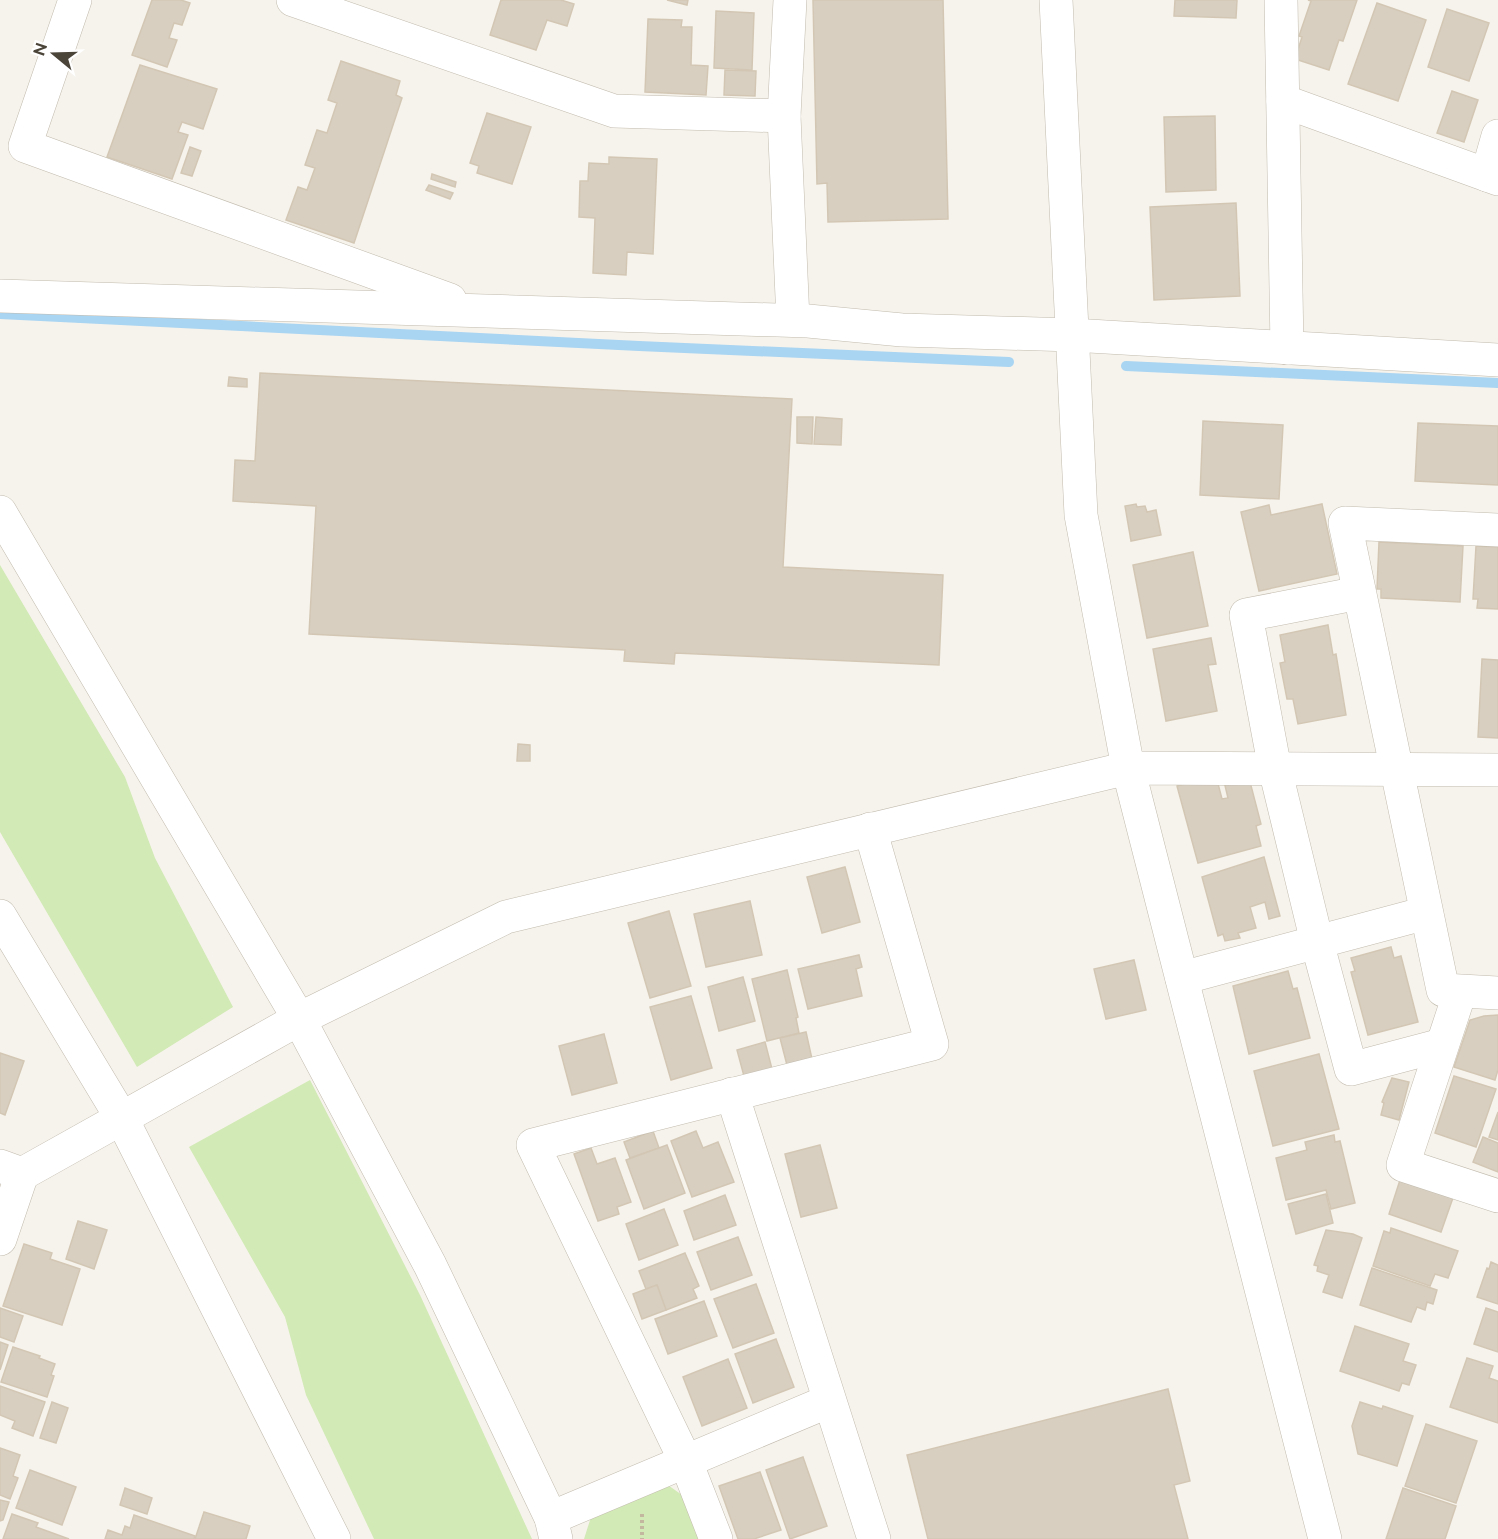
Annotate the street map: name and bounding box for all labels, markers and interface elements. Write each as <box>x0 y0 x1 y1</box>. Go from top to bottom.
north arrow <box>24 24 84 84</box>
text: N <box>29 40 51 58</box>

